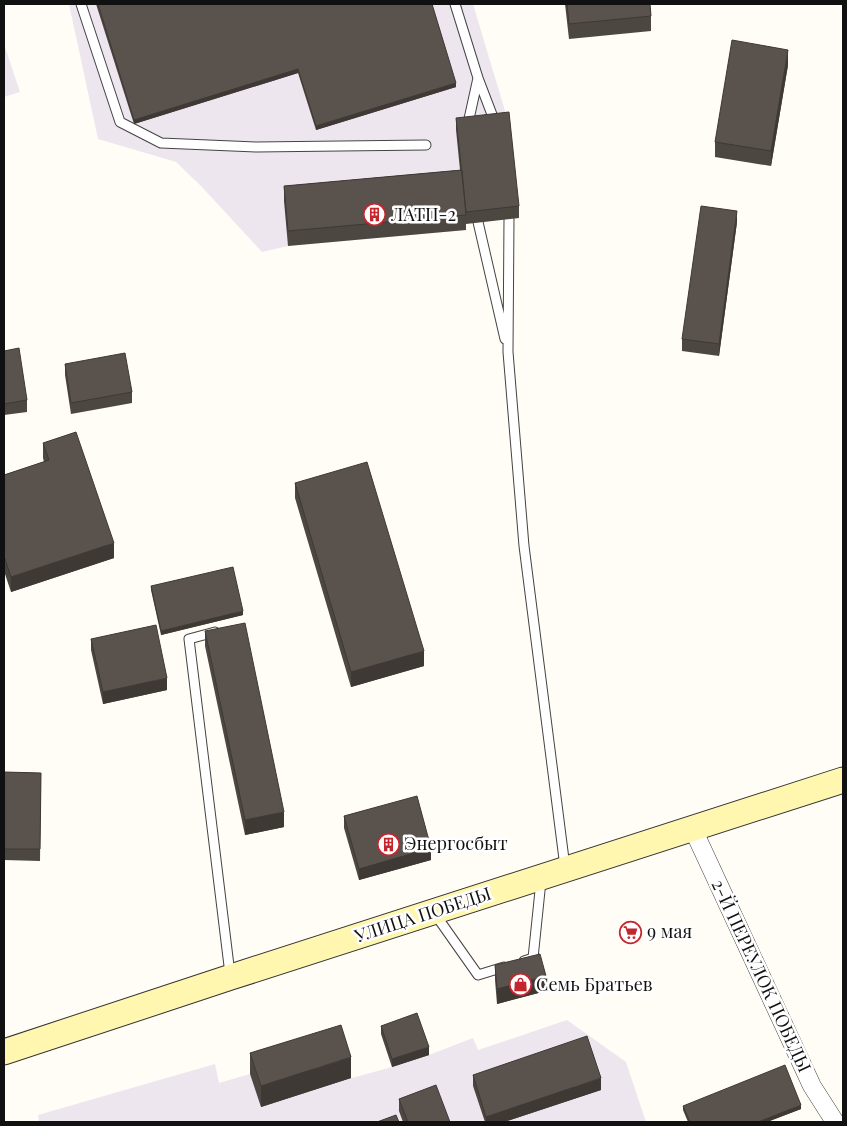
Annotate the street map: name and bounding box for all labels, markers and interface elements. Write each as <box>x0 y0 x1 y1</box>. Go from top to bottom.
place label: ЛАТП-2 <box>390 202 456 226</box>
building icon: ЛАТП-2 <box>363 203 387 227</box>
place label: Энергосбыт <box>404 831 508 855</box>
building icon: Энергосбыт <box>376 832 400 856</box>
street label: 2-Й ПЕРЕУЛОК ПОБЕДЫ <box>707 875 817 1076</box>
street label: УЛИЦА ПОБЕДЫ <box>350 881 494 948</box>
place label: 9 мая <box>647 919 692 943</box>
supermarket icon: 9 мая <box>619 920 643 944</box>
place label: Семь Братьев <box>536 972 653 996</box>
shop icon: Семь Братьев <box>508 973 532 997</box>

